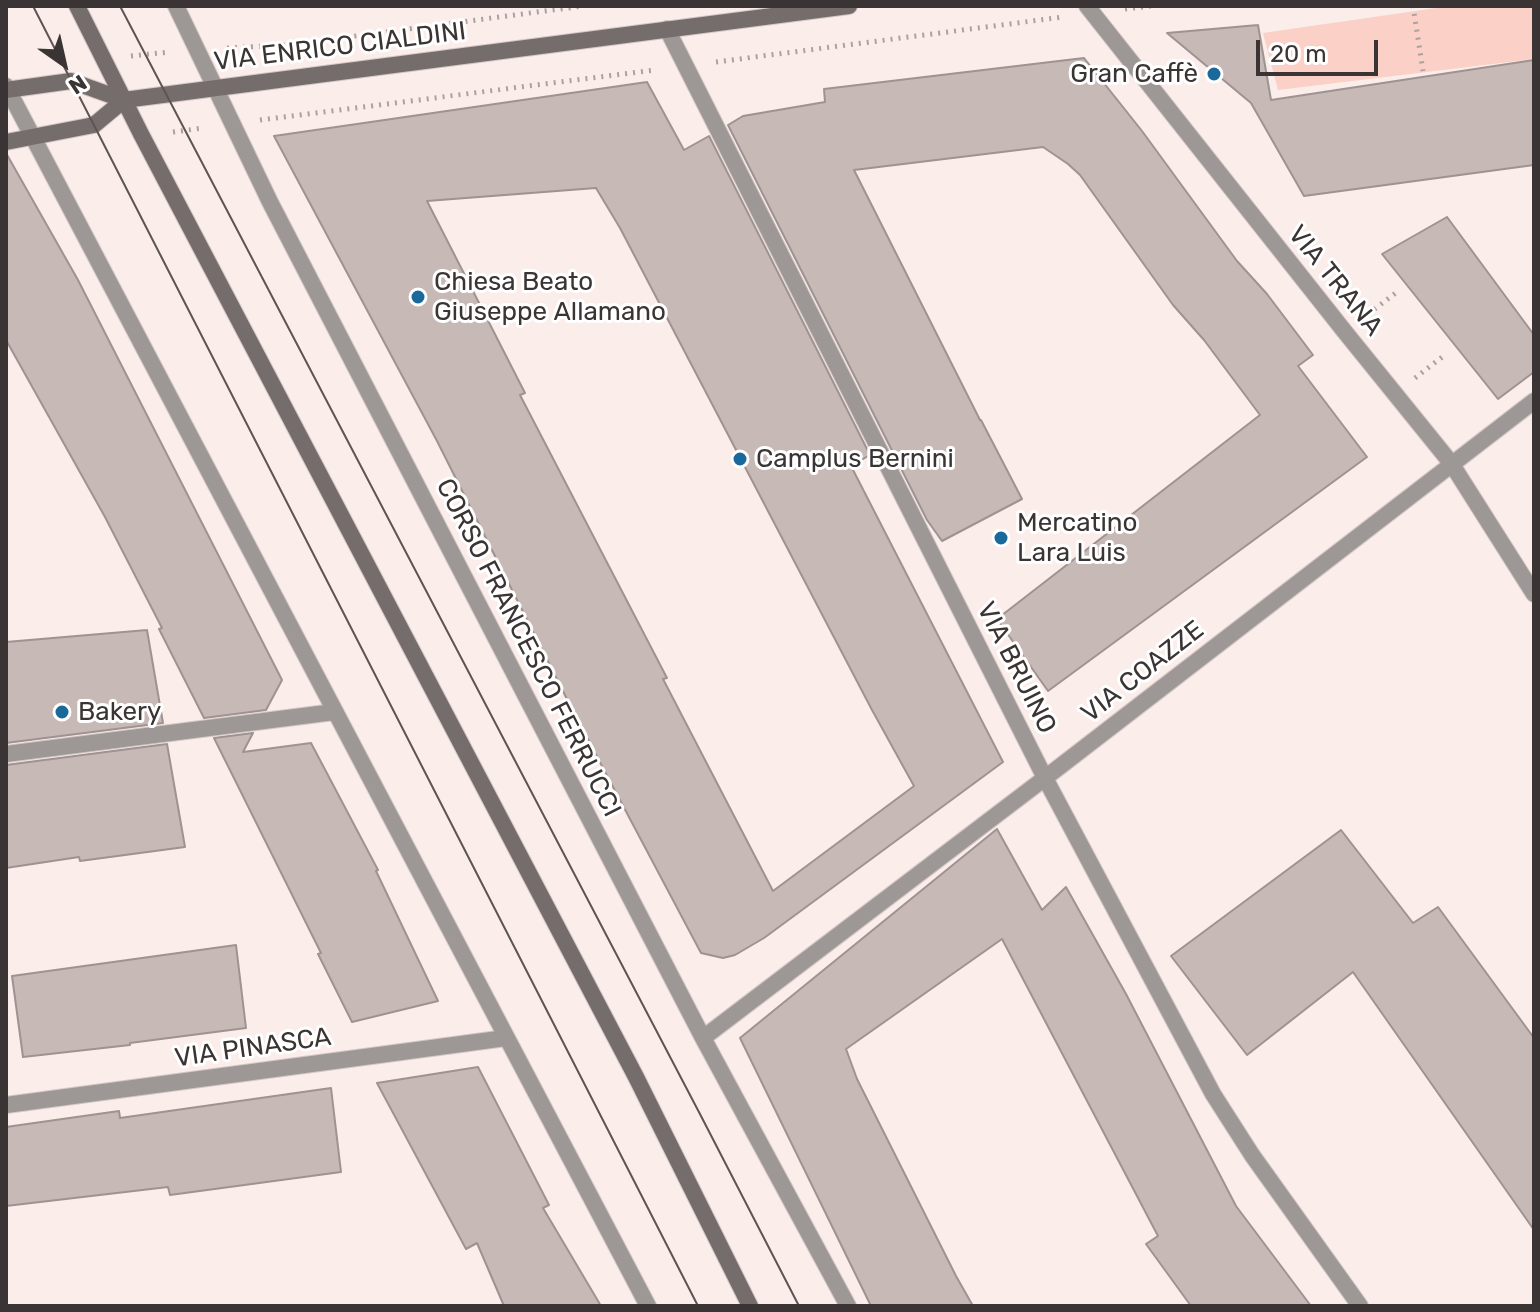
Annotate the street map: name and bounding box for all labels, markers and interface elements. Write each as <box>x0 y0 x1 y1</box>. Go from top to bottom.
street label: VIA ENRICO CIALDINI <box>212 16 468 78</box>
north arrow <box>24 24 104 104</box>
scale bar <box>1260 24 1382 74</box>
text: 20 m <box>1270 40 1327 68</box>
place label: Gran Caffè <box>1070 58 1198 90</box>
marker: Gran Caffè <box>1205 65 1223 83</box>
text: N <box>64 69 92 100</box>
street label: VIA TRANA <box>1281 220 1389 342</box>
place label: Chiesa Beato Giuseppe Allamano <box>434 266 666 328</box>
marker: Chiesa Beato Giuseppe Allamano <box>409 288 427 306</box>
place label: Camplus Bernini <box>756 443 954 475</box>
marker: Camplus Bernini <box>731 450 749 468</box>
street label: CORSO FRANCESCO FERRUCCI <box>429 474 627 822</box>
place label: Mercatino Lara Luis <box>1017 507 1138 568</box>
marker: Mercatino Lara Luis <box>992 529 1010 547</box>
street label: VIA BRUINO <box>970 597 1062 739</box>
street label: VIA COAZZE <box>1076 614 1210 730</box>
place label: Bakery <box>78 696 161 728</box>
marker: Bakery <box>53 703 71 721</box>
street label: VIA PINASCA <box>173 1022 333 1074</box>

